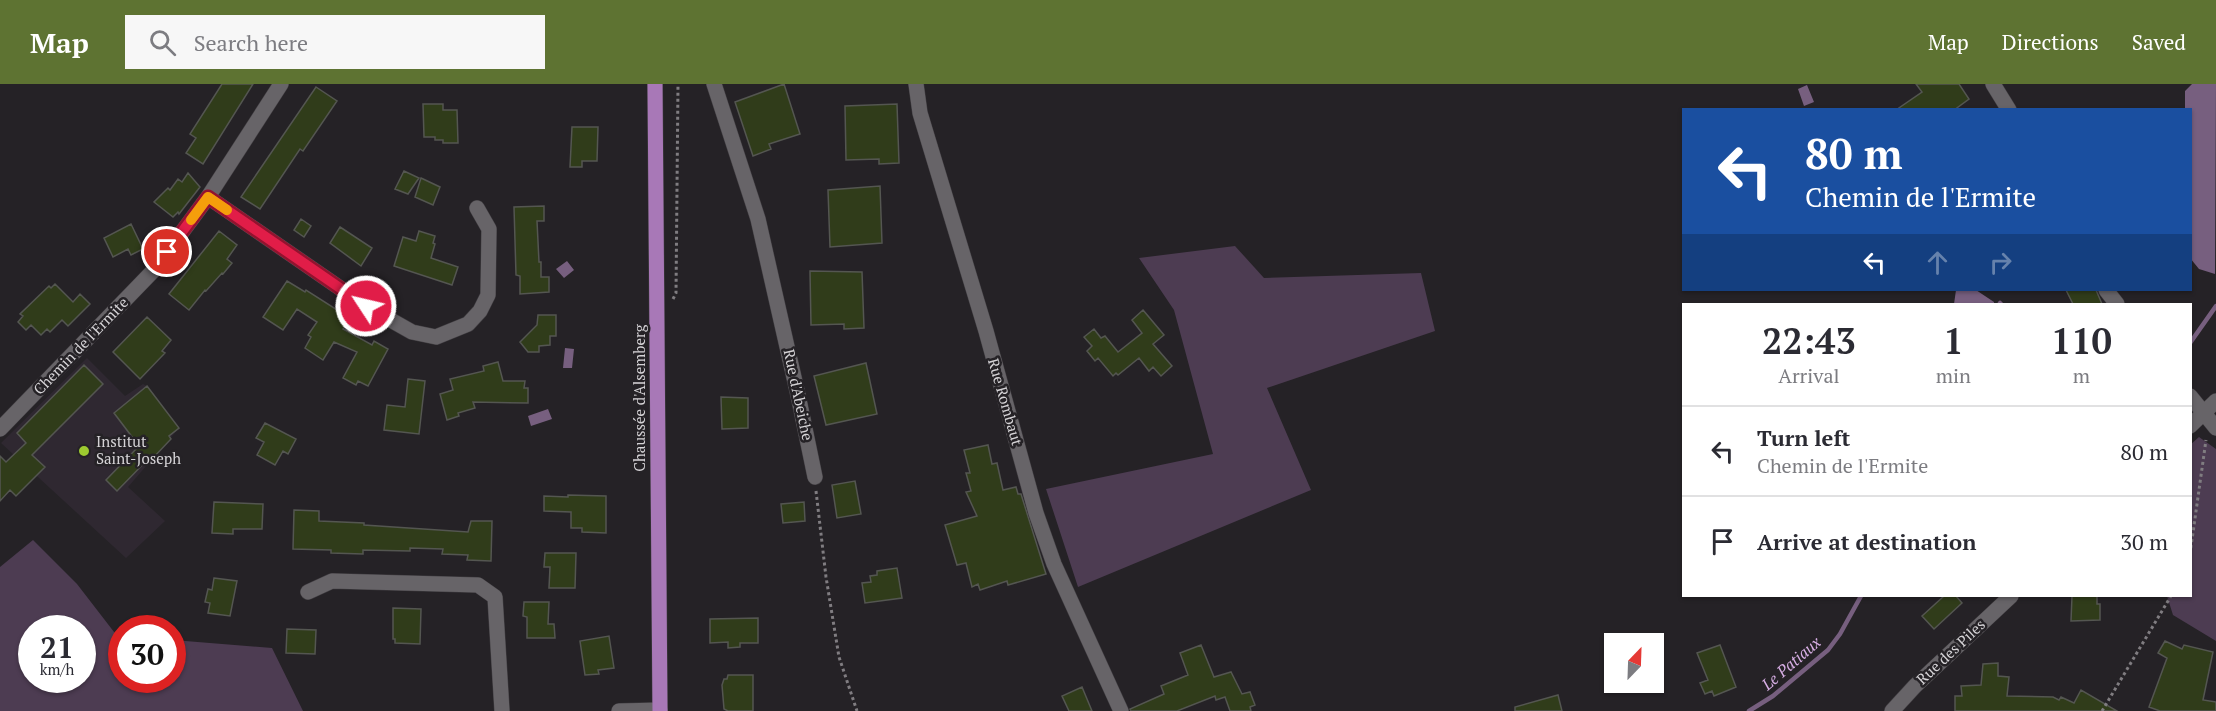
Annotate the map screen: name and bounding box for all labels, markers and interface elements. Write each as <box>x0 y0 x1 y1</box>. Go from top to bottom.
search box <box>125 15 545 69</box>
text: Map <box>30 24 89 61</box>
icon: search <box>146 26 179 59</box>
text: Search here <box>194 28 308 57</box>
text: Map <box>1928 28 1969 56</box>
text: Directions <box>2002 28 2099 56</box>
text: Saved <box>2132 28 2186 56</box>
text: 80 m <box>1805 125 1903 181</box>
icon: left <box>1706 132 1784 210</box>
text: Chemin de l'Ermite <box>1805 179 2036 215</box>
pin <box>141 226 192 277</box>
icon: arrive <box>150 235 183 268</box>
icon: left <box>1858 246 1891 279</box>
icon: ahead <box>1921 246 1954 279</box>
icon: right <box>1984 246 2017 279</box>
position arrow <box>334 274 398 338</box>
street label: Chemin de l'Ermite <box>28 292 132 398</box>
text: 22:43 <box>1762 317 1856 364</box>
text: 1 <box>1943 317 1964 364</box>
text: 110 <box>2051 317 2112 364</box>
street label: Chaussée d'Alsemberg <box>629 323 649 472</box>
street label: Rue d'Abeiche <box>780 347 818 442</box>
street label: Rue Rombaut <box>984 356 1028 448</box>
text: Arrival <box>1778 362 1840 389</box>
text: min <box>1936 362 1971 389</box>
text: m <box>2073 362 2090 389</box>
text: Turn left <box>1757 423 1850 452</box>
place label: Institut Saint-Joseph <box>96 431 181 468</box>
icon: left <box>1706 435 1739 468</box>
text: 80 m <box>2120 437 2168 466</box>
marker: Institut Saint-Joseph <box>77 444 91 458</box>
text: Chemin de l'Ermite <box>1757 452 1928 479</box>
icon: arrive <box>1706 525 1739 558</box>
text: Arrive at destination <box>1757 527 1976 556</box>
text: 30 m <box>2120 527 2168 556</box>
street label: Rue des Piles <box>1912 614 1989 688</box>
speed limit sign: 30 <box>108 615 186 693</box>
text: 21 <box>40 627 74 667</box>
water label: Le Patiaux <box>1756 631 1826 696</box>
north arrow <box>1604 633 1664 693</box>
map controls <box>1604 633 1664 693</box>
text: km/h <box>40 659 74 679</box>

